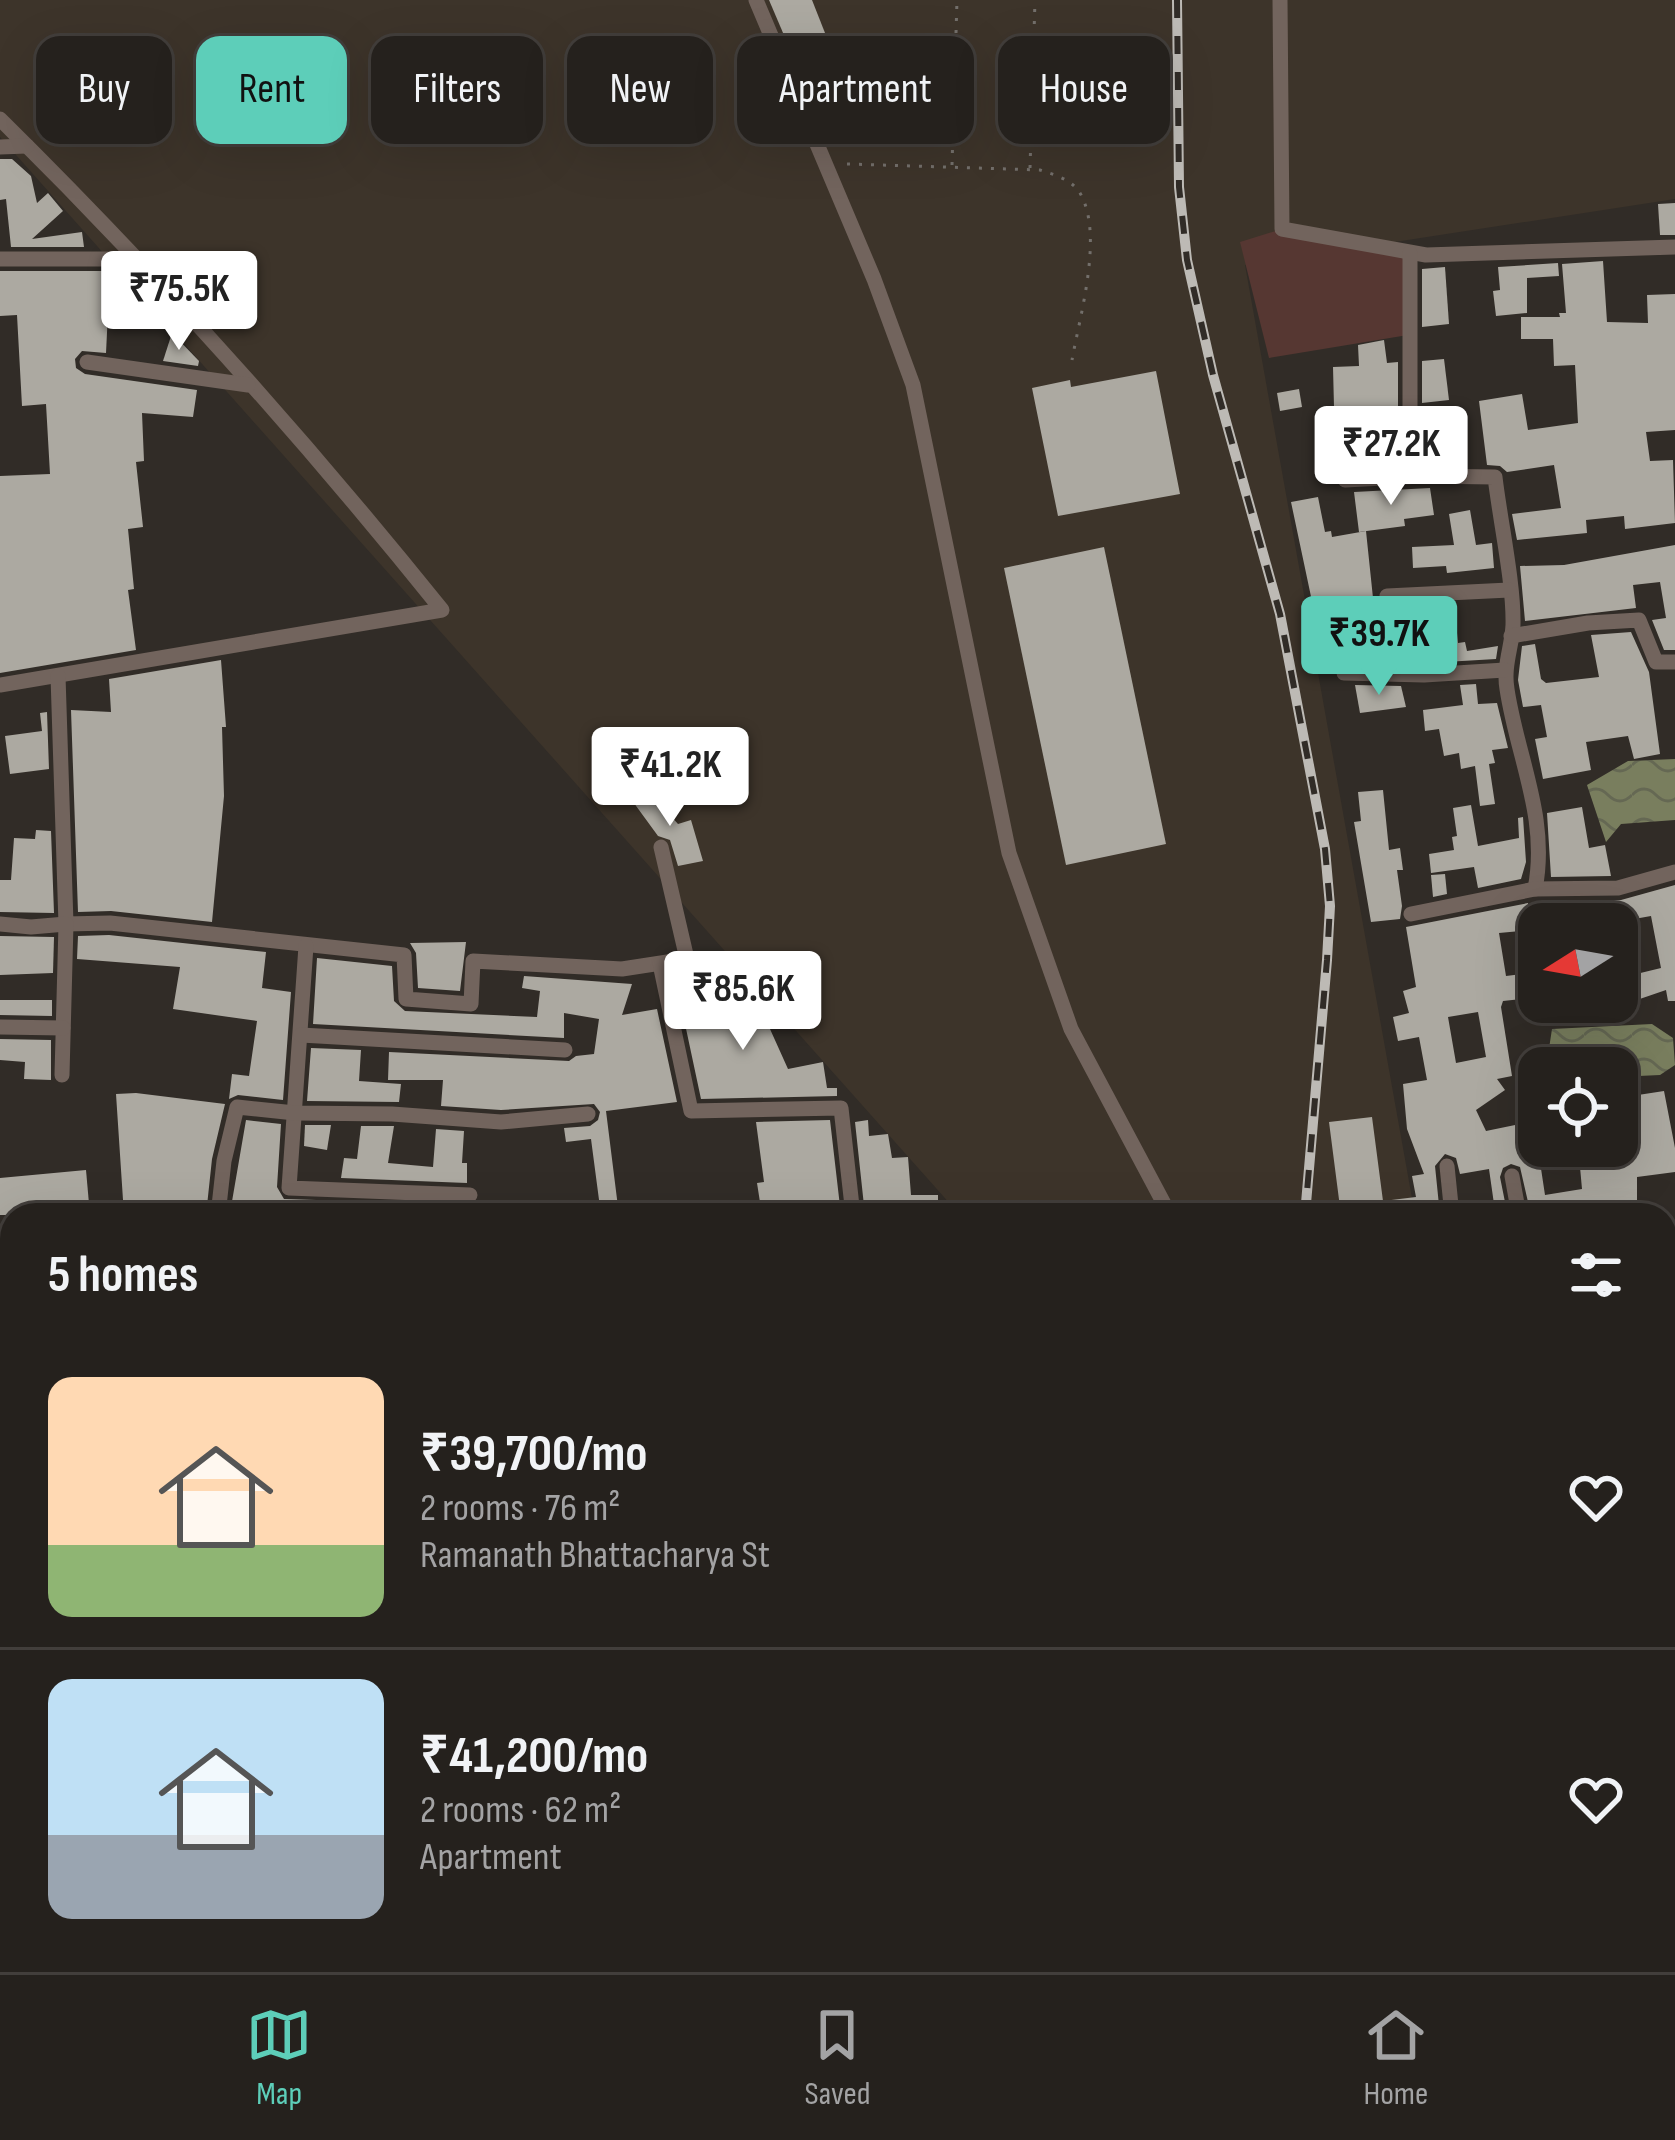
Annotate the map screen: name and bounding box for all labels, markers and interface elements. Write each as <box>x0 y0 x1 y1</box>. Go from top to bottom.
chip: Buy <box>36 36 172 144</box>
chip: Rent <box>196 36 347 144</box>
chip: Filters <box>371 36 543 144</box>
chip: New <box>567 36 713 144</box>
chip: Apartment <box>737 36 974 144</box>
chip: House <box>998 36 1170 144</box>
pin: ₹75.5K <box>81 251 277 353</box>
text: ₹75.5K <box>128 266 230 313</box>
pin: ₹27.2K <box>1293 406 1489 508</box>
text: ₹27.2K <box>1342 421 1440 468</box>
pin: ₹39.7K <box>1281 596 1477 698</box>
text: ₹39.7K <box>1328 611 1430 658</box>
pin: ₹41.2K <box>572 727 768 829</box>
text: ₹41.2K <box>619 742 721 789</box>
north arrow <box>1518 903 1638 1023</box>
map controls <box>1518 903 1638 1167</box>
pin: ₹85.6K <box>645 951 841 1053</box>
text: ₹85.6K <box>691 966 795 1013</box>
button: locate <box>1518 1047 1638 1167</box>
icon: filters <box>1563 1242 1629 1308</box>
text: 5 homes <box>48 1245 198 1306</box>
text: ₹39,700/mo <box>420 1424 648 1485</box>
icon: home <box>144 1425 288 1569</box>
icon: heart <box>1563 1464 1629 1530</box>
text: 2 rooms · 76 m² <box>420 1485 620 1532</box>
text: Ramanath Bhattacharya St <box>420 1532 770 1579</box>
text: ₹41,200/mo <box>420 1726 648 1787</box>
icon: home <box>144 1727 288 1871</box>
icon: heart <box>1563 1766 1629 1832</box>
text: 2 rooms · 62 m² <box>420 1787 621 1834</box>
text: Apartment <box>420 1834 562 1881</box>
tab: Map <box>246 2002 312 2114</box>
tab: Saved <box>804 2002 871 2114</box>
tab: Home <box>1363 2002 1429 2114</box>

